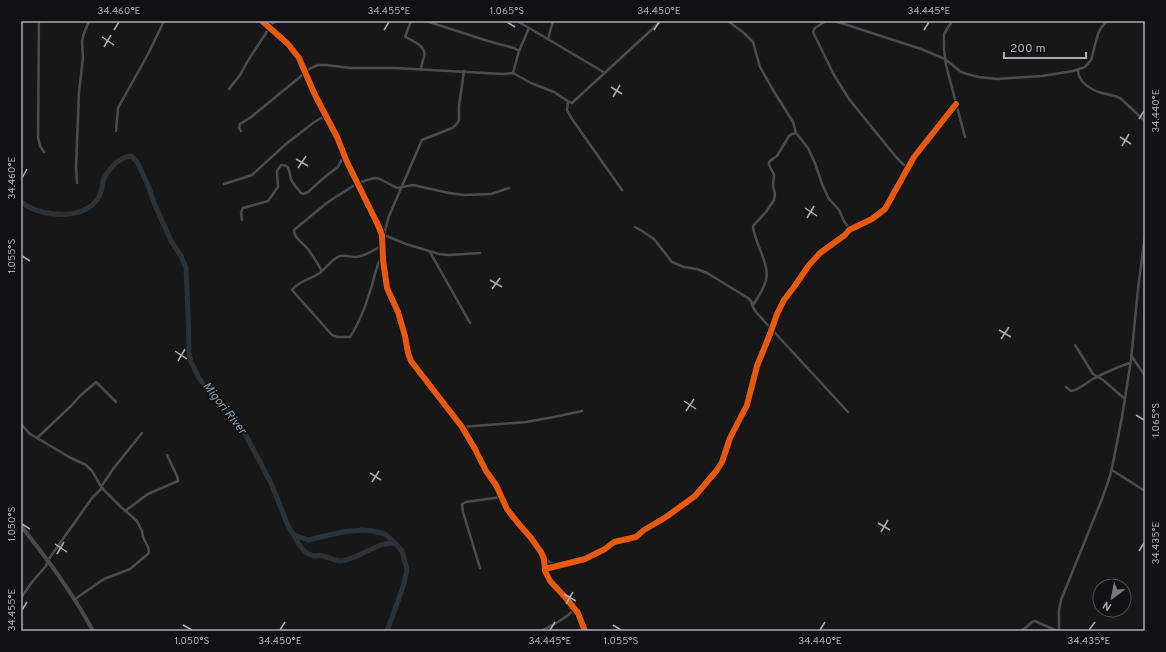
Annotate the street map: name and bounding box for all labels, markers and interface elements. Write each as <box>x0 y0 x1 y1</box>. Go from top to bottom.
text: 34.460°E <box>97 5 141 18</box>
text: 34.455°E <box>367 5 411 18</box>
text: 1.065°S <box>490 5 524 18</box>
text: 34.450°E <box>637 5 681 18</box>
text: 34.445°E <box>907 5 951 18</box>
scale bar <box>1004 34 1086 60</box>
text: 200 m <box>1010 41 1046 57</box>
text: 34.440°E <box>1150 89 1163 133</box>
text: 34.460°E <box>6 156 19 200</box>
text: 1.055°S <box>6 239 19 273</box>
water label: Migori River <box>199 379 251 439</box>
text: 1.065°S <box>1150 403 1163 437</box>
text: 1.050°S <box>6 506 19 542</box>
text: 34.435°E <box>1150 522 1163 564</box>
north arrow <box>1092 578 1132 618</box>
text: 34.455°E <box>6 588 19 632</box>
text: N <box>1100 598 1114 614</box>
text: 1.050°S <box>174 635 210 648</box>
text: 34.450°E <box>258 635 302 648</box>
text: 34.445°E <box>528 635 572 648</box>
text: 1.055°S <box>604 635 638 648</box>
text: 34.440°E <box>798 635 842 648</box>
text: 34.435°E <box>1068 635 1110 648</box>

